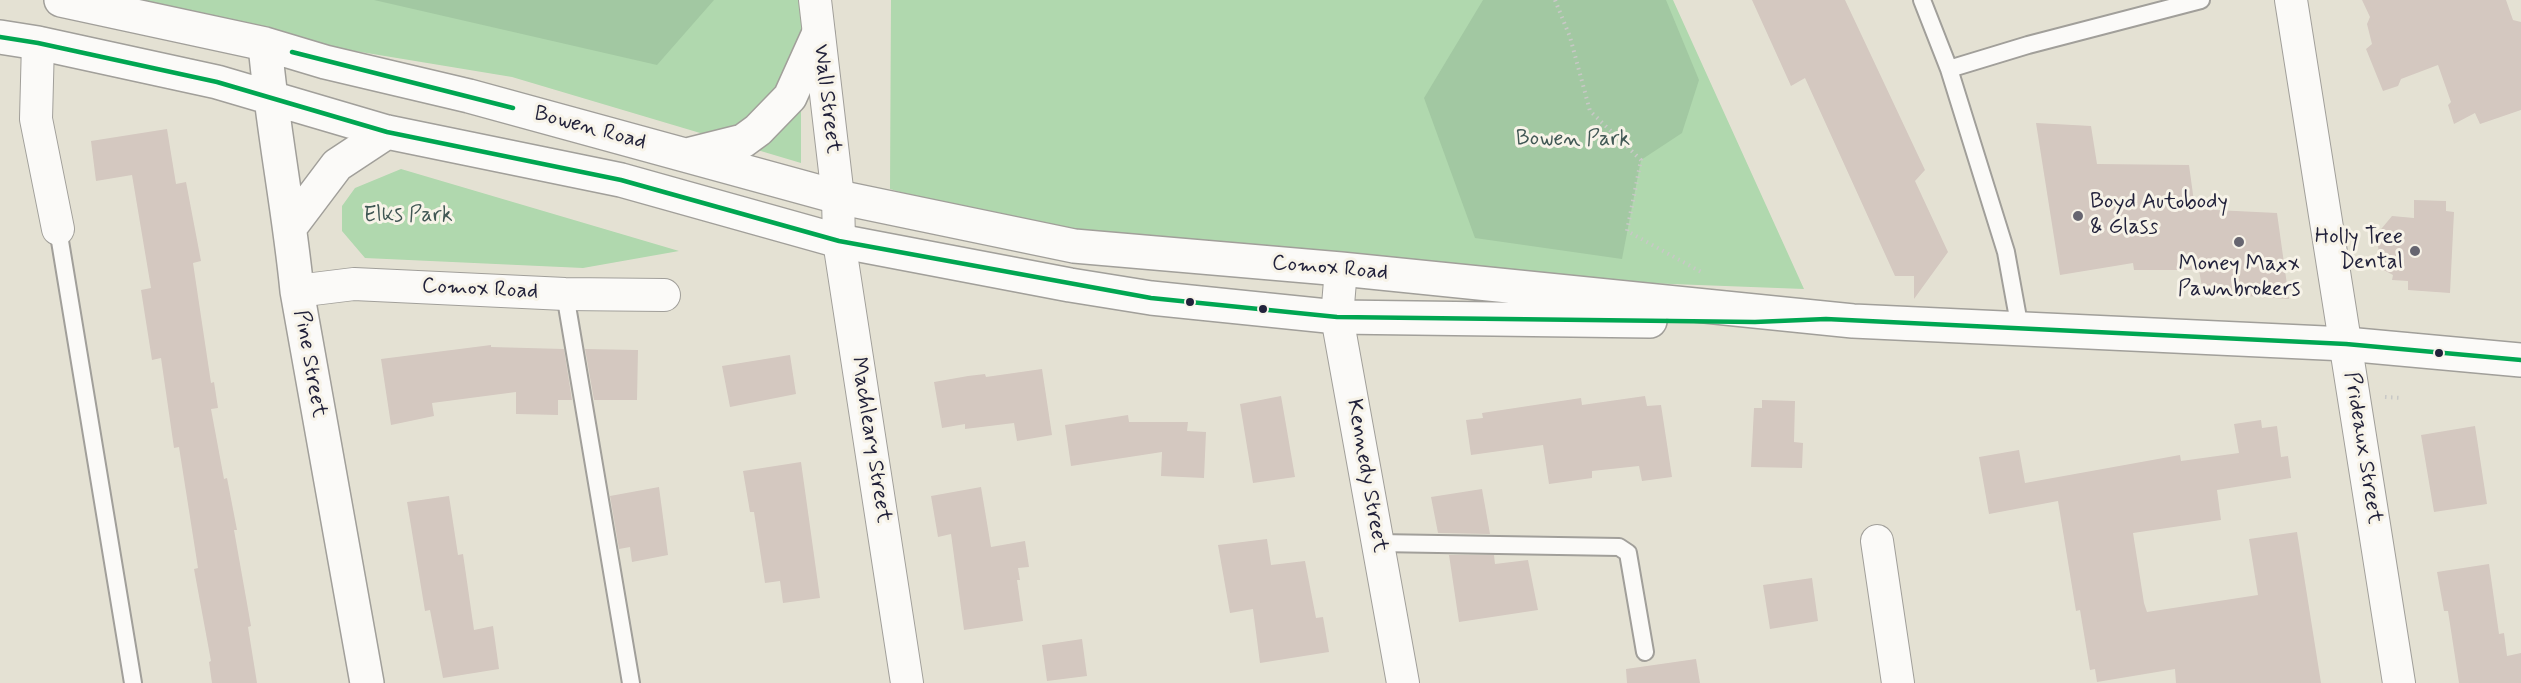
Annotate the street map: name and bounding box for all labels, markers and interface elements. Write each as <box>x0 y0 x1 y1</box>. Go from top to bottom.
street label: Wall Street <box>806 43 846 155</box>
street label: Bowen Road <box>531 101 649 157</box>
park label: Bowen Park <box>1516 127 1630 153</box>
place label: Boyd Autobody & Glass <box>2090 190 2228 242</box>
park label: Elks Park <box>363 203 453 229</box>
marker: Boyd Autobody & Glass <box>2071 209 2085 223</box>
place label: Holly Tree Dental <box>2315 225 2403 276</box>
marker: Money Maxx Pawnbrokers <box>2232 235 2246 249</box>
marker: Holly Tree Dental <box>2408 244 2422 258</box>
street label: Comox Road <box>1271 251 1389 287</box>
place label: Money Maxx Pawnbrokers <box>2178 252 2300 304</box>
street label: Comox Road <box>421 274 539 306</box>
unlabelled marker <box>1184 296 1196 308</box>
unlabelled marker <box>1257 303 1269 315</box>
street label: Pine Street <box>287 308 331 420</box>
unlabelled marker <box>2433 347 2445 359</box>
street label: Machleary Street <box>844 355 896 525</box>
street label: Prideaux Street <box>2337 370 2387 526</box>
street label: Kennedy Street <box>1340 397 1392 555</box>

